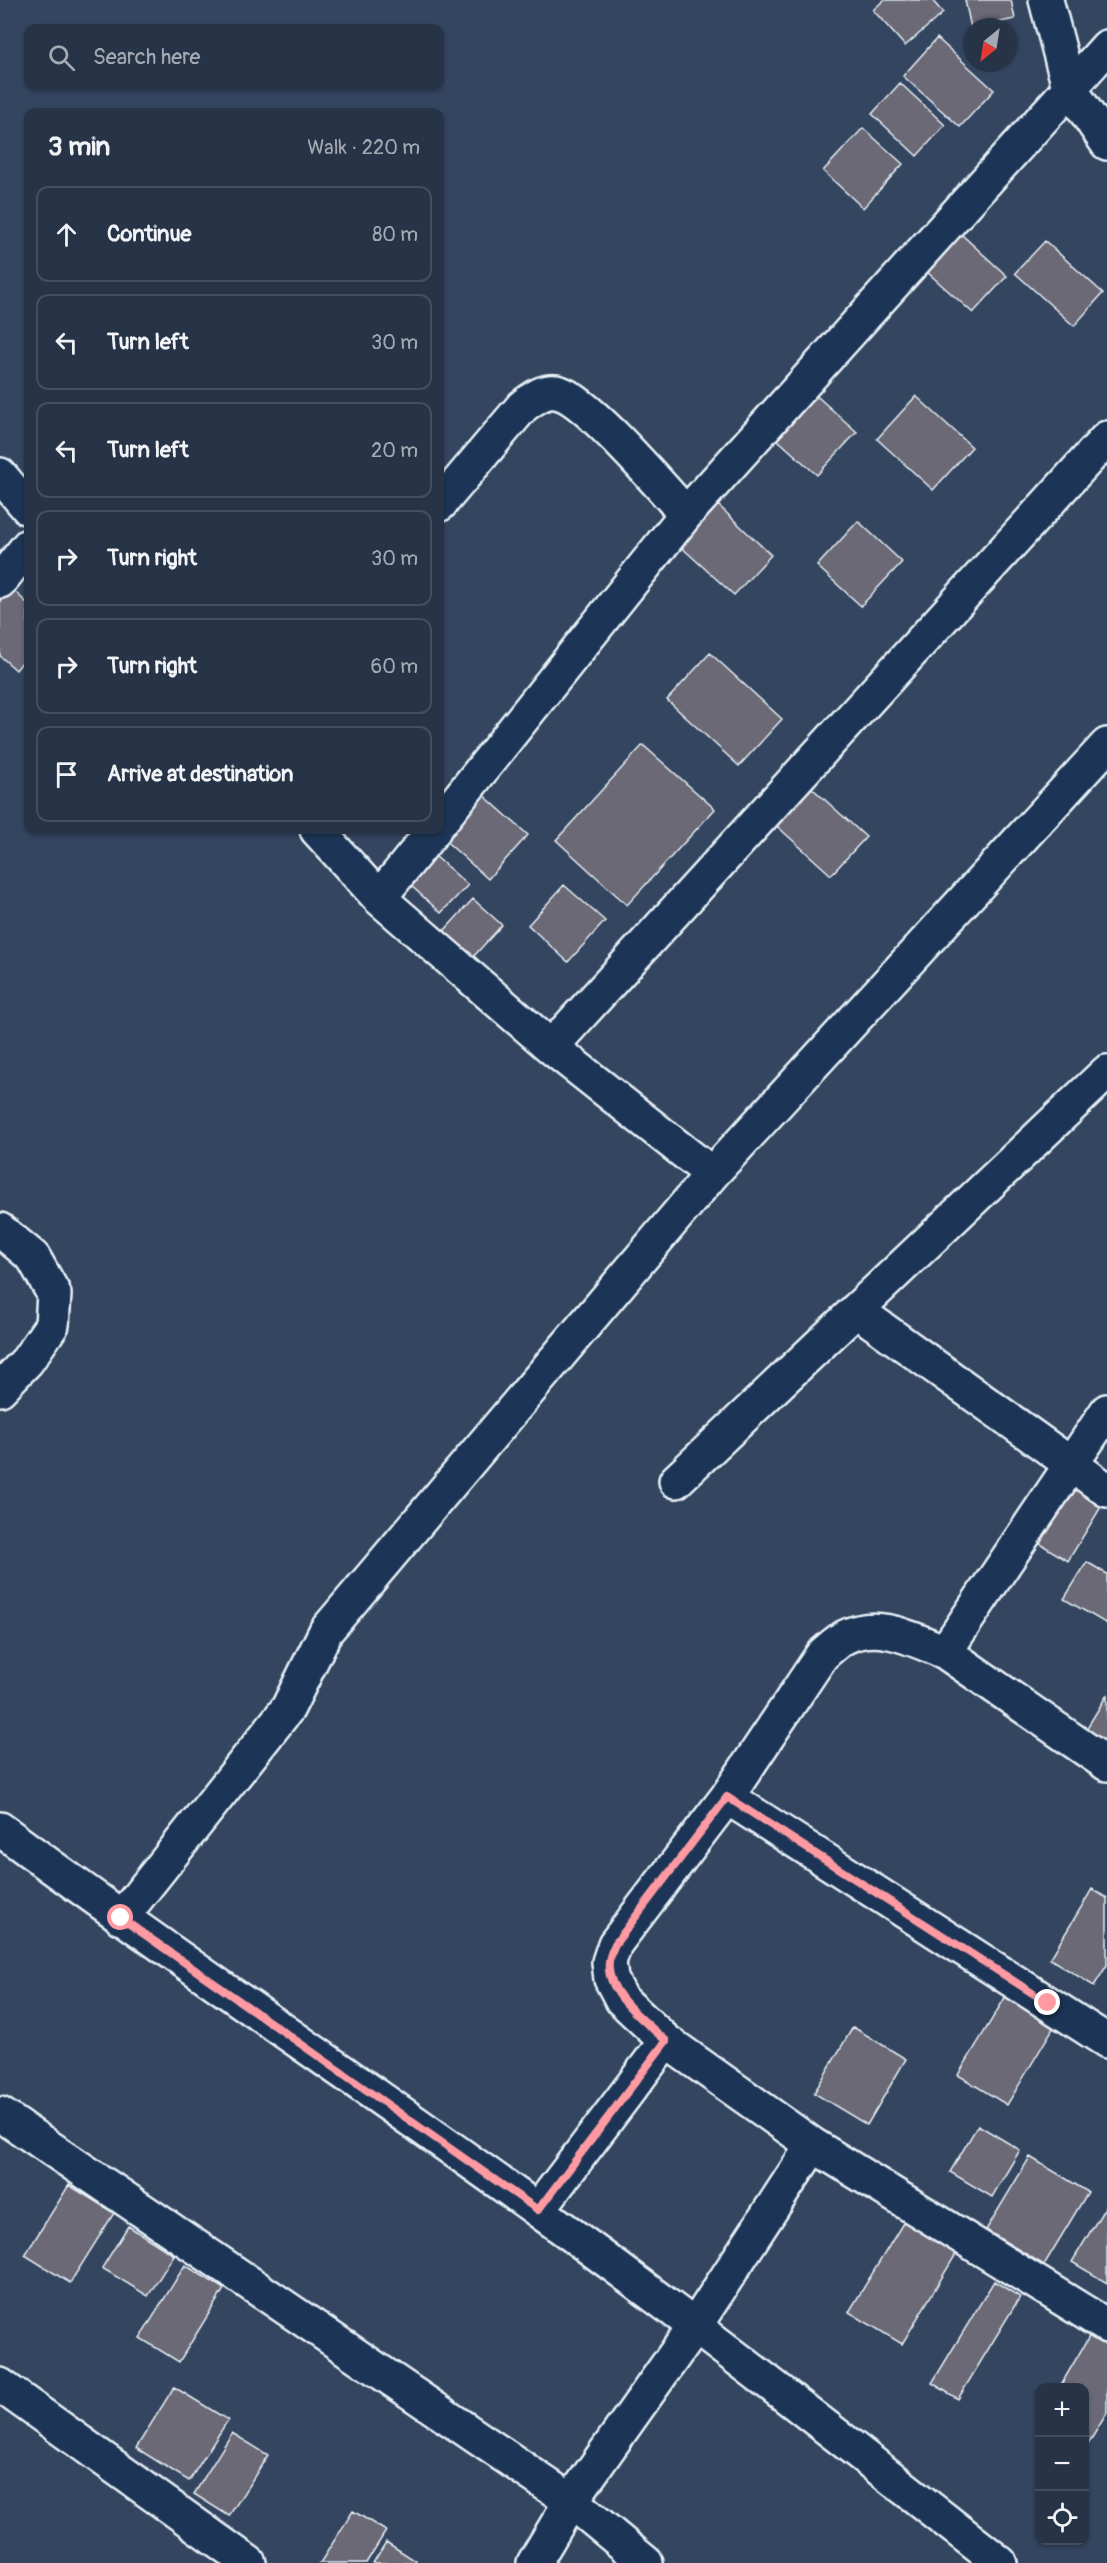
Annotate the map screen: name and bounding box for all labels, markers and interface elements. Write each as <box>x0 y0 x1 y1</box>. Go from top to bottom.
north arrow <box>963 18 1017 72</box>
search box <box>24 24 444 90</box>
icon: search <box>45 41 78 74</box>
text: Search here <box>93 43 200 71</box>
text: 3 min <box>48 131 110 163</box>
text: Walk · 220 m <box>307 135 420 160</box>
icon: ahead <box>50 218 83 251</box>
text: Continue <box>107 220 191 248</box>
text: 80 m <box>372 222 418 247</box>
icon: left <box>50 326 83 359</box>
text: Turn left <box>107 328 189 356</box>
text: 30 m <box>371 330 418 355</box>
icon: left <box>50 434 83 467</box>
text: Turn left <box>107 436 189 464</box>
text: 20 m <box>371 438 418 463</box>
icon: right <box>50 542 83 575</box>
text: Turn right <box>107 544 197 572</box>
text: 30 m <box>371 546 418 571</box>
icon: right <box>50 650 83 683</box>
text: Turn right <box>107 652 197 680</box>
text: 60 m <box>371 654 418 679</box>
icon: arrive <box>50 758 83 791</box>
text: Arrive at destination <box>107 760 293 788</box>
route start <box>107 1904 133 1930</box>
route end <box>1034 1989 1060 2015</box>
map controls <box>1035 2383 1089 2545</box>
button: + <box>1035 2383 1089 2437</box>
button: − <box>1035 2437 1089 2491</box>
button: locate <box>1035 2491 1089 2545</box>

